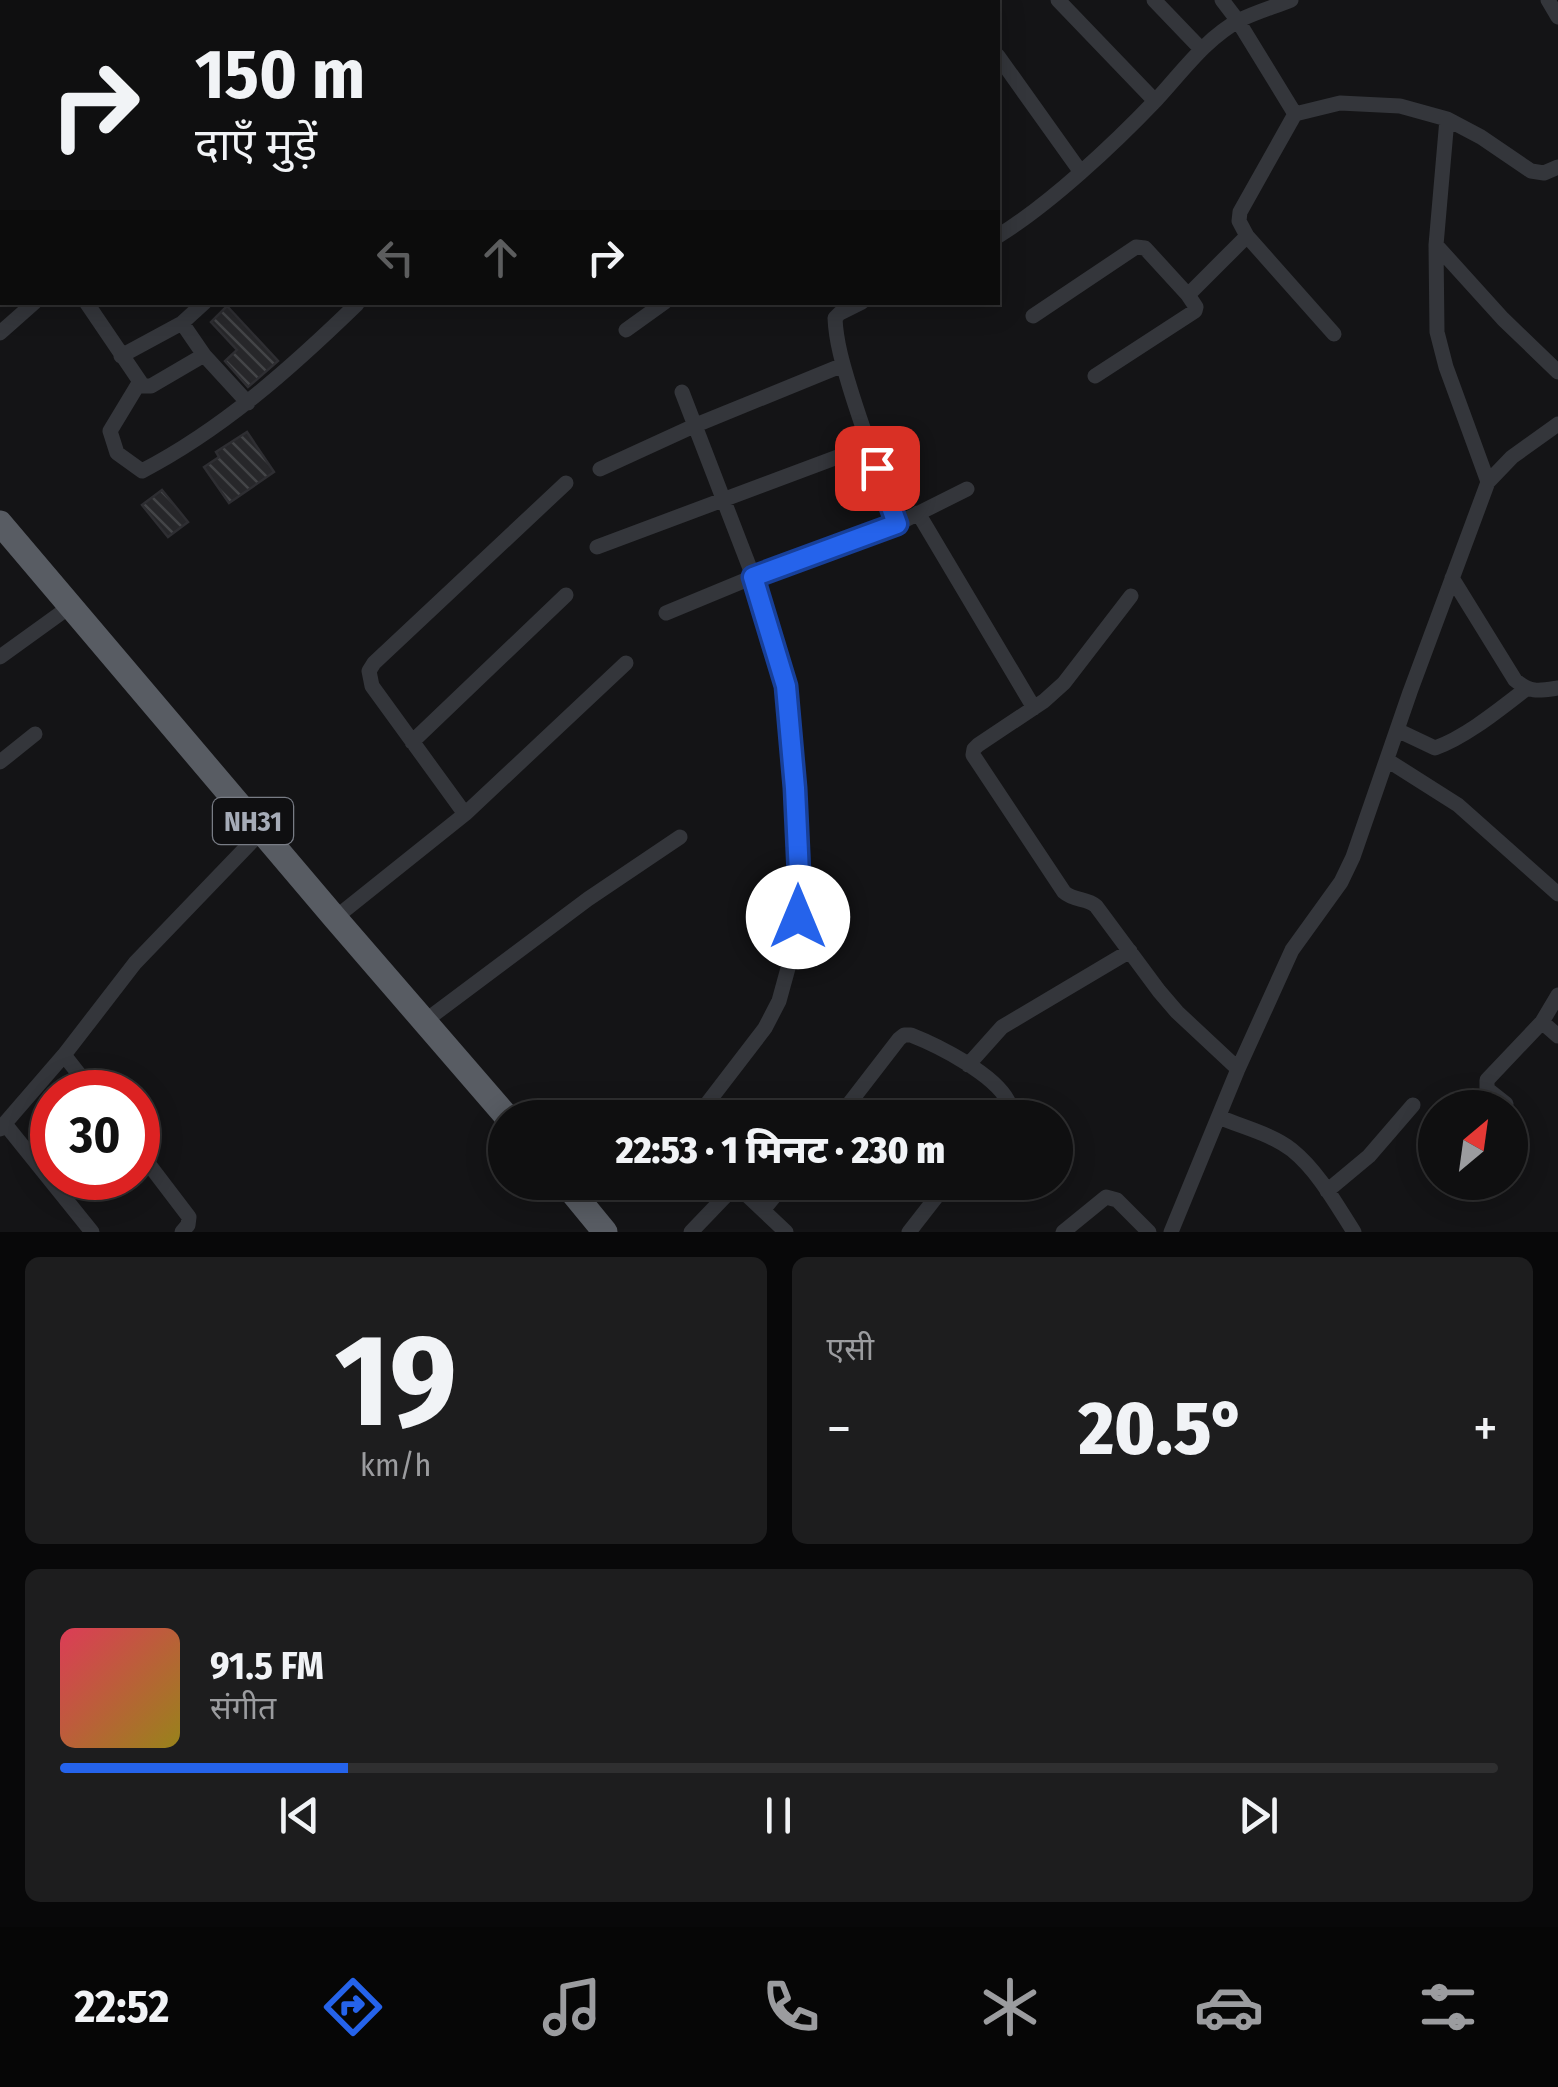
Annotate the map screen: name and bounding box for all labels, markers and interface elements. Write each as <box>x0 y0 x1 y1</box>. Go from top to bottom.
text: 150 m <box>195 33 365 117</box>
icon: right <box>30 40 160 170</box>
text: दाएँ मुड़ें <box>195 118 317 172</box>
icon: left <box>368 230 423 285</box>
icon: ahead <box>473 230 528 285</box>
icon: right <box>578 230 633 285</box>
pin <box>835 426 920 511</box>
icon: arrive <box>850 441 905 496</box>
road number: NH31 <box>213 798 293 844</box>
position arrow <box>746 865 850 969</box>
speed limit sign: 30 <box>30 1070 160 1200</box>
north arrow <box>1418 1090 1528 1200</box>
map controls <box>1418 1090 1528 1200</box>
text: 22:53 · 1 मिनट · 230 m <box>616 1127 945 1173</box>
text: 19 <box>335 1303 457 1459</box>
text: एसी <box>827 1330 874 1368</box>
text: 20.5° <box>1079 1384 1246 1474</box>
text: − <box>827 1396 851 1462</box>
text: + <box>1473 1396 1498 1462</box>
text: km/h <box>360 1446 431 1484</box>
text: 91.5 FM <box>210 1643 324 1689</box>
text: संगीत <box>210 1689 276 1727</box>
icon: previous <box>272 1788 327 1843</box>
icon: pause <box>751 1788 806 1843</box>
icon: next <box>1231 1788 1286 1843</box>
icon: directions <box>318 1972 388 2042</box>
icon: music <box>537 1972 607 2042</box>
icon: phone <box>756 1972 826 2042</box>
icon: climate <box>975 1972 1045 2042</box>
icon: car <box>1194 1972 1264 2042</box>
icon: filters <box>1413 1972 1483 2042</box>
text: 22:52 <box>75 1980 169 2034</box>

